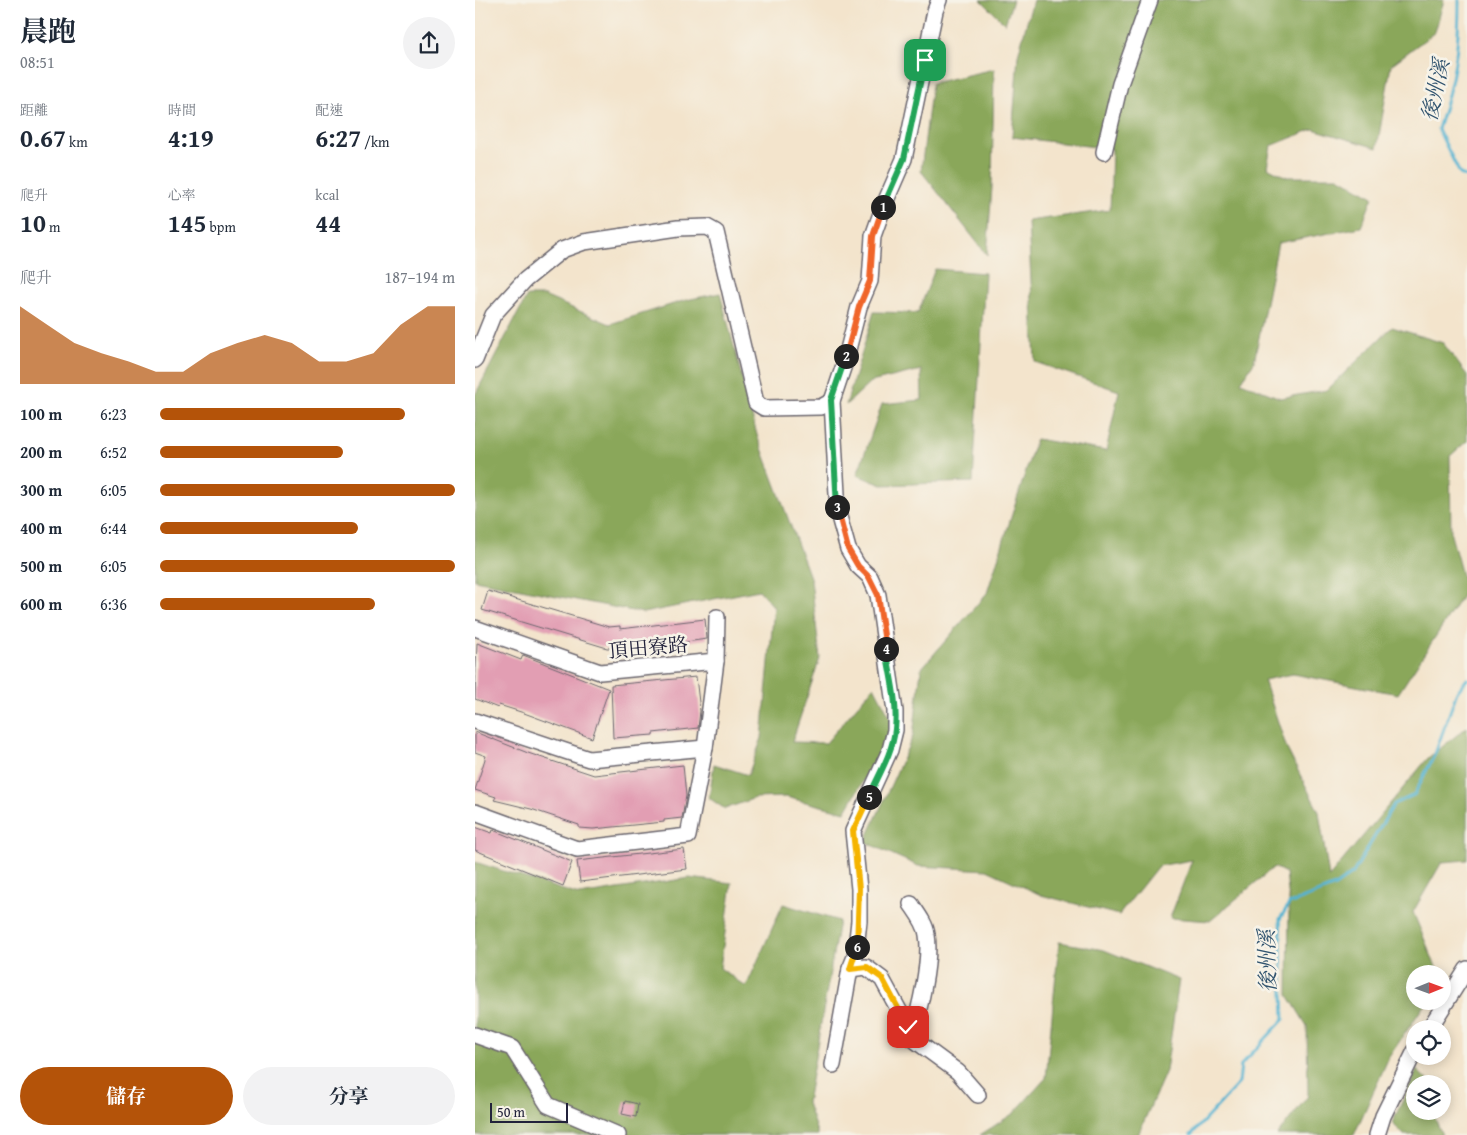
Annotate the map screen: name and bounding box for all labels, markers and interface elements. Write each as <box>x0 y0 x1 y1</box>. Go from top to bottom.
text: 晨跑 <box>20 10 76 51</box>
button: share <box>403 17 455 69</box>
pin <box>904 39 946 81</box>
icon: arrive <box>911 46 939 74</box>
text: 08:51 <box>20 50 55 74</box>
water label: 後州溪 <box>1413 54 1457 124</box>
text: 距離 <box>20 100 48 120</box>
text: 時間 <box>168 100 196 120</box>
text: 配速 <box>315 100 343 120</box>
text: 0.67 <box>20 120 66 156</box>
text: 4:19 <box>168 120 214 156</box>
text: 6:27 <box>315 120 361 156</box>
text: km <box>66 132 88 152</box>
text: /km <box>361 132 390 152</box>
text: 爬升 <box>20 185 48 205</box>
text: 心率 <box>168 185 196 205</box>
text: kcal <box>315 185 339 205</box>
pin: 1 <box>871 194 895 220</box>
text: 1 <box>880 197 887 217</box>
text: 10 <box>20 205 46 241</box>
text: 145 <box>168 205 207 241</box>
text: 44 <box>315 205 341 241</box>
text: m <box>46 217 60 237</box>
text: bpm <box>207 217 236 237</box>
text: 爬升 <box>20 265 52 289</box>
text: 187–194 m <box>385 265 455 289</box>
pin: 2 <box>833 344 859 368</box>
text: 2 <box>843 346 850 366</box>
text: 100 m <box>20 402 62 426</box>
text: 6:23 <box>100 402 127 426</box>
text: 200 m <box>20 440 62 464</box>
text: 6:52 <box>100 440 127 464</box>
text: 300 m <box>20 478 62 502</box>
text: 6:05 <box>100 478 127 502</box>
pin: 3 <box>825 494 849 520</box>
text: 3 <box>834 497 841 517</box>
text: 400 m <box>20 516 62 540</box>
text: 6:44 <box>100 516 127 540</box>
text: 500 m <box>20 554 62 578</box>
text: 6:05 <box>100 554 127 578</box>
text: 600 m <box>20 592 62 616</box>
text: 6:36 <box>100 592 127 616</box>
street label: 頂田寮路 <box>607 629 689 665</box>
pin: 4 <box>873 636 899 662</box>
text: 4 <box>883 639 890 659</box>
pin: 5 <box>857 784 881 810</box>
text: 5 <box>866 787 873 807</box>
water label: 後州溪 <box>1250 927 1284 993</box>
pin: 6 <box>845 934 869 960</box>
text: 6 <box>854 937 861 957</box>
north arrow <box>1406 965 1451 1010</box>
map controls <box>1406 965 1451 1120</box>
pin <box>887 1006 929 1048</box>
icon: check <box>894 1013 922 1041</box>
button: locate <box>1406 1020 1451 1065</box>
button: 儲存 <box>20 1067 233 1125</box>
button: 分享 <box>243 1067 455 1125</box>
button: layers <box>1406 1075 1451 1120</box>
scale bar <box>490 1100 567 1123</box>
text: 50 m <box>497 1102 525 1122</box>

